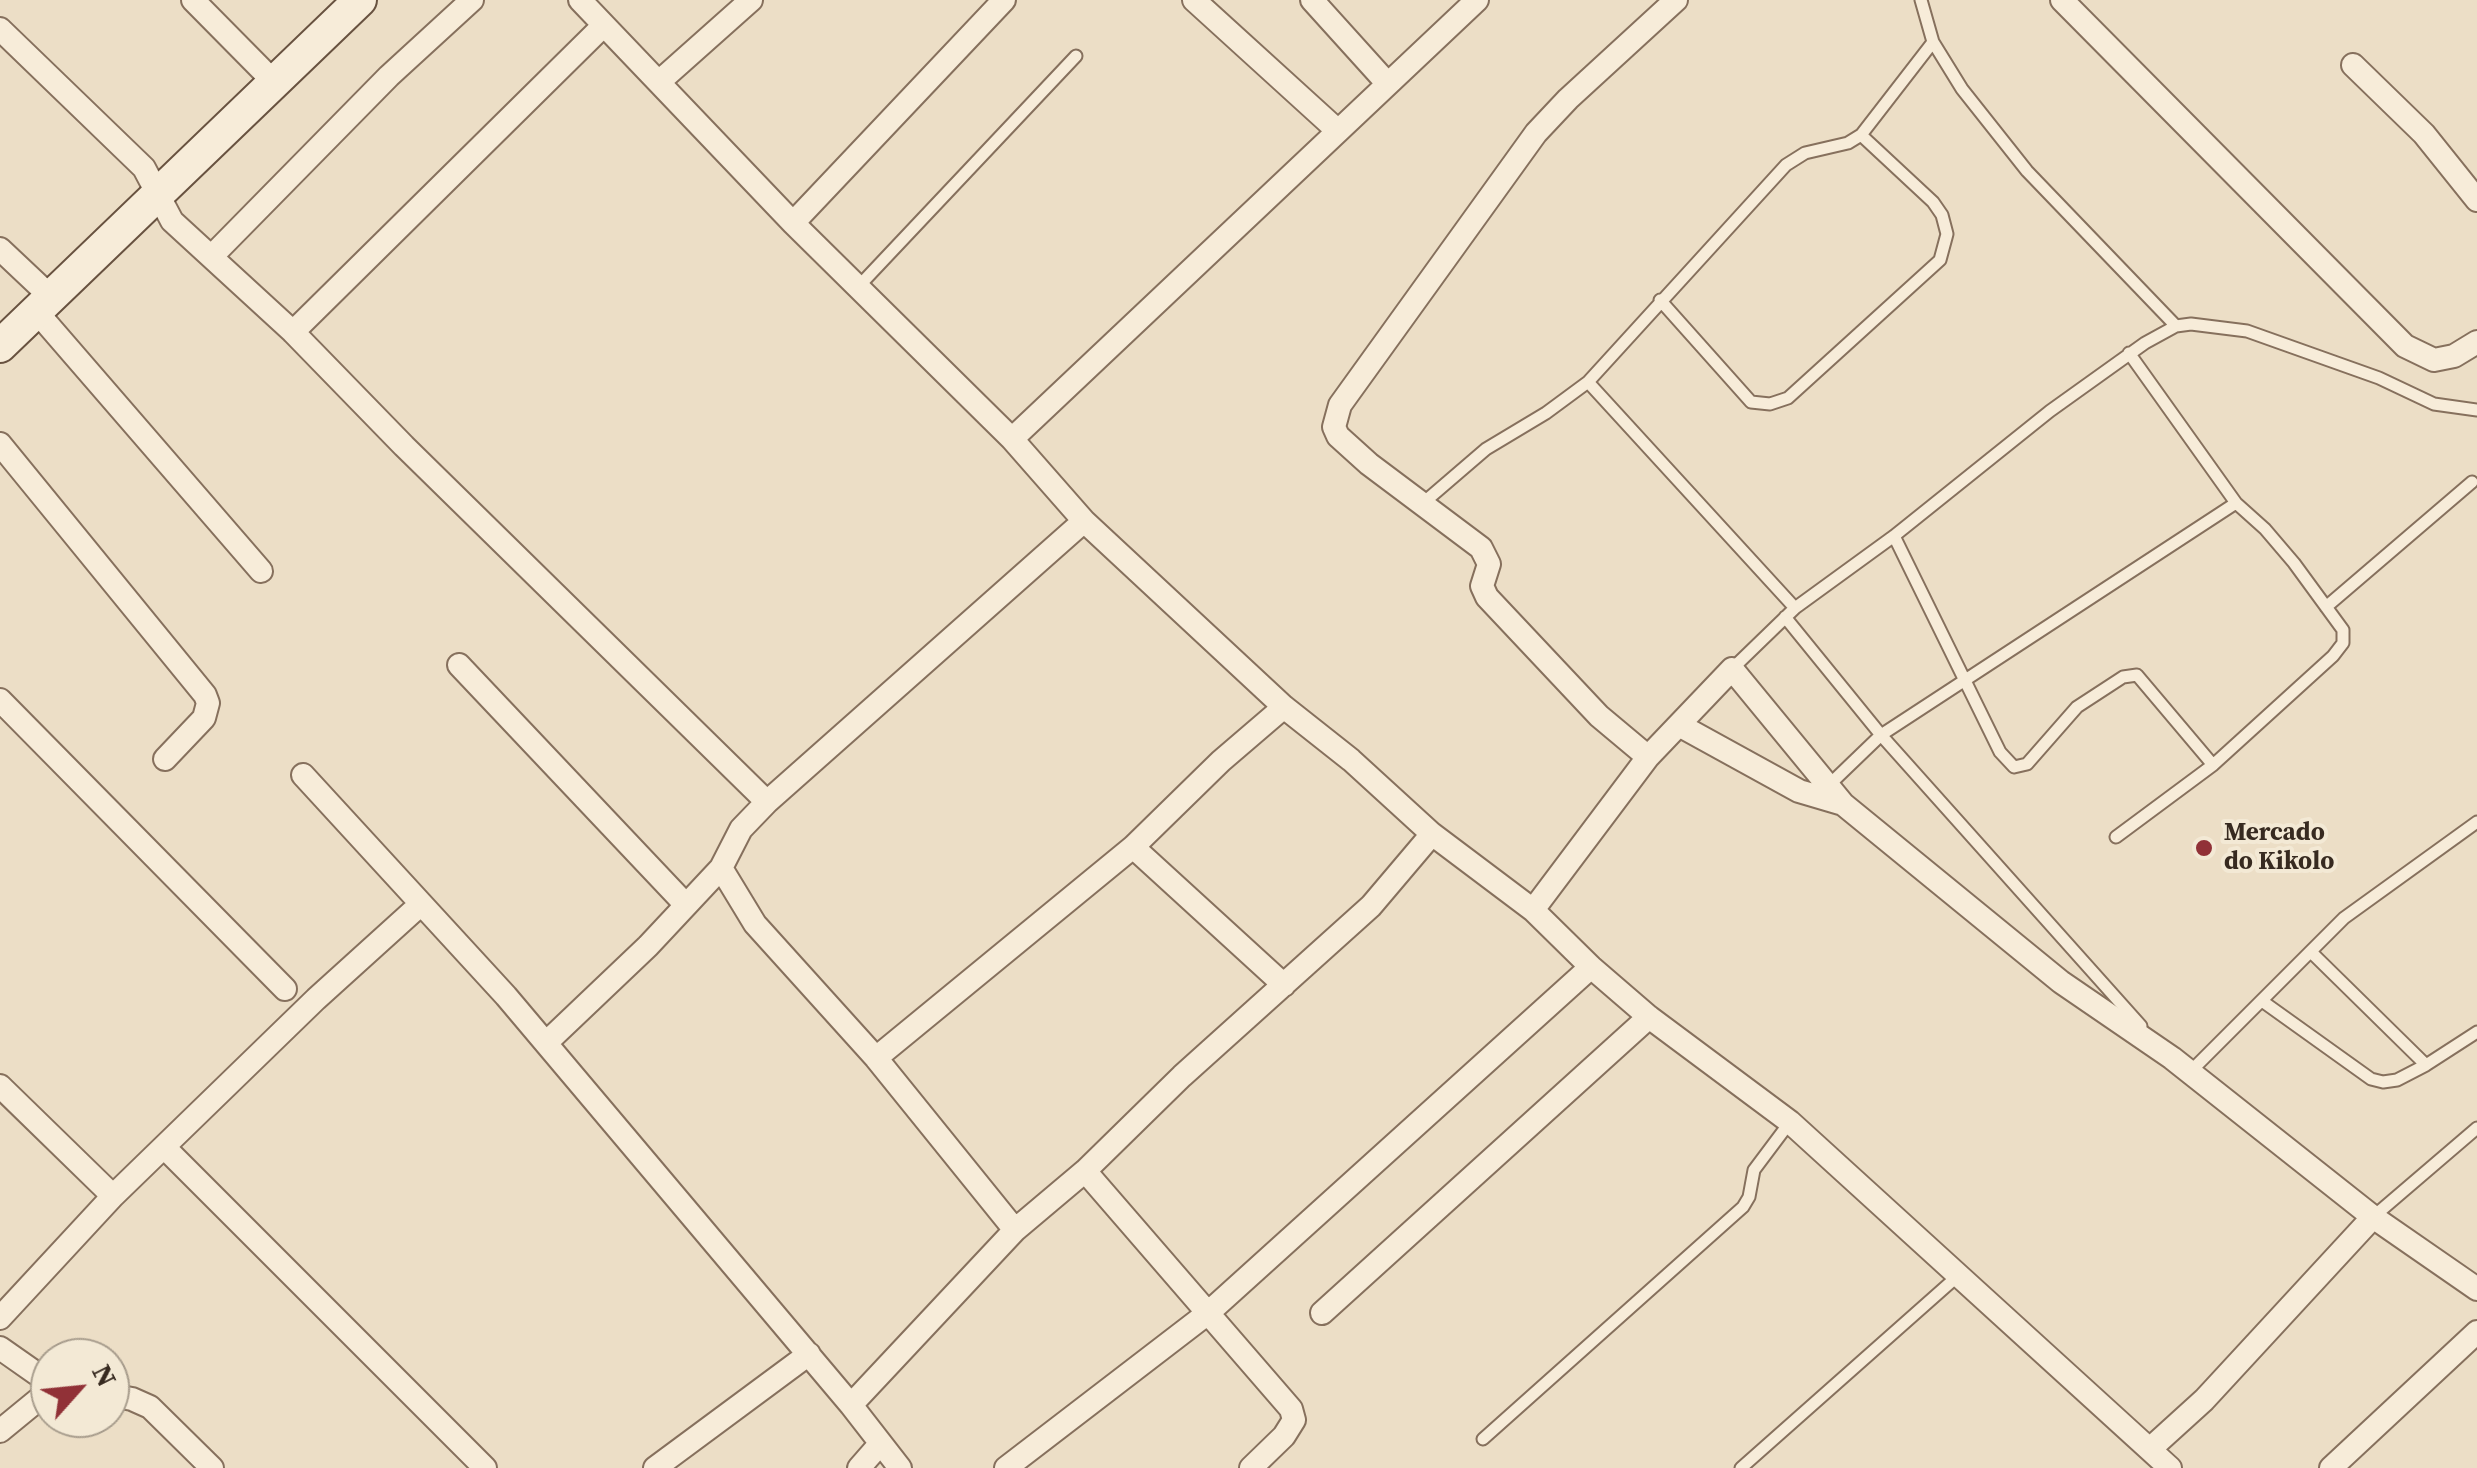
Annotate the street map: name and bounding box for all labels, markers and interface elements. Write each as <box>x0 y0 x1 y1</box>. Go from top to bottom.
place label: Mercado do Kikolo <box>2224 819 2334 878</box>
marker: Mercado do Kikolo <box>2193 837 2215 859</box>
north arrow <box>30 1338 130 1438</box>
text: N <box>83 1358 127 1393</box>

